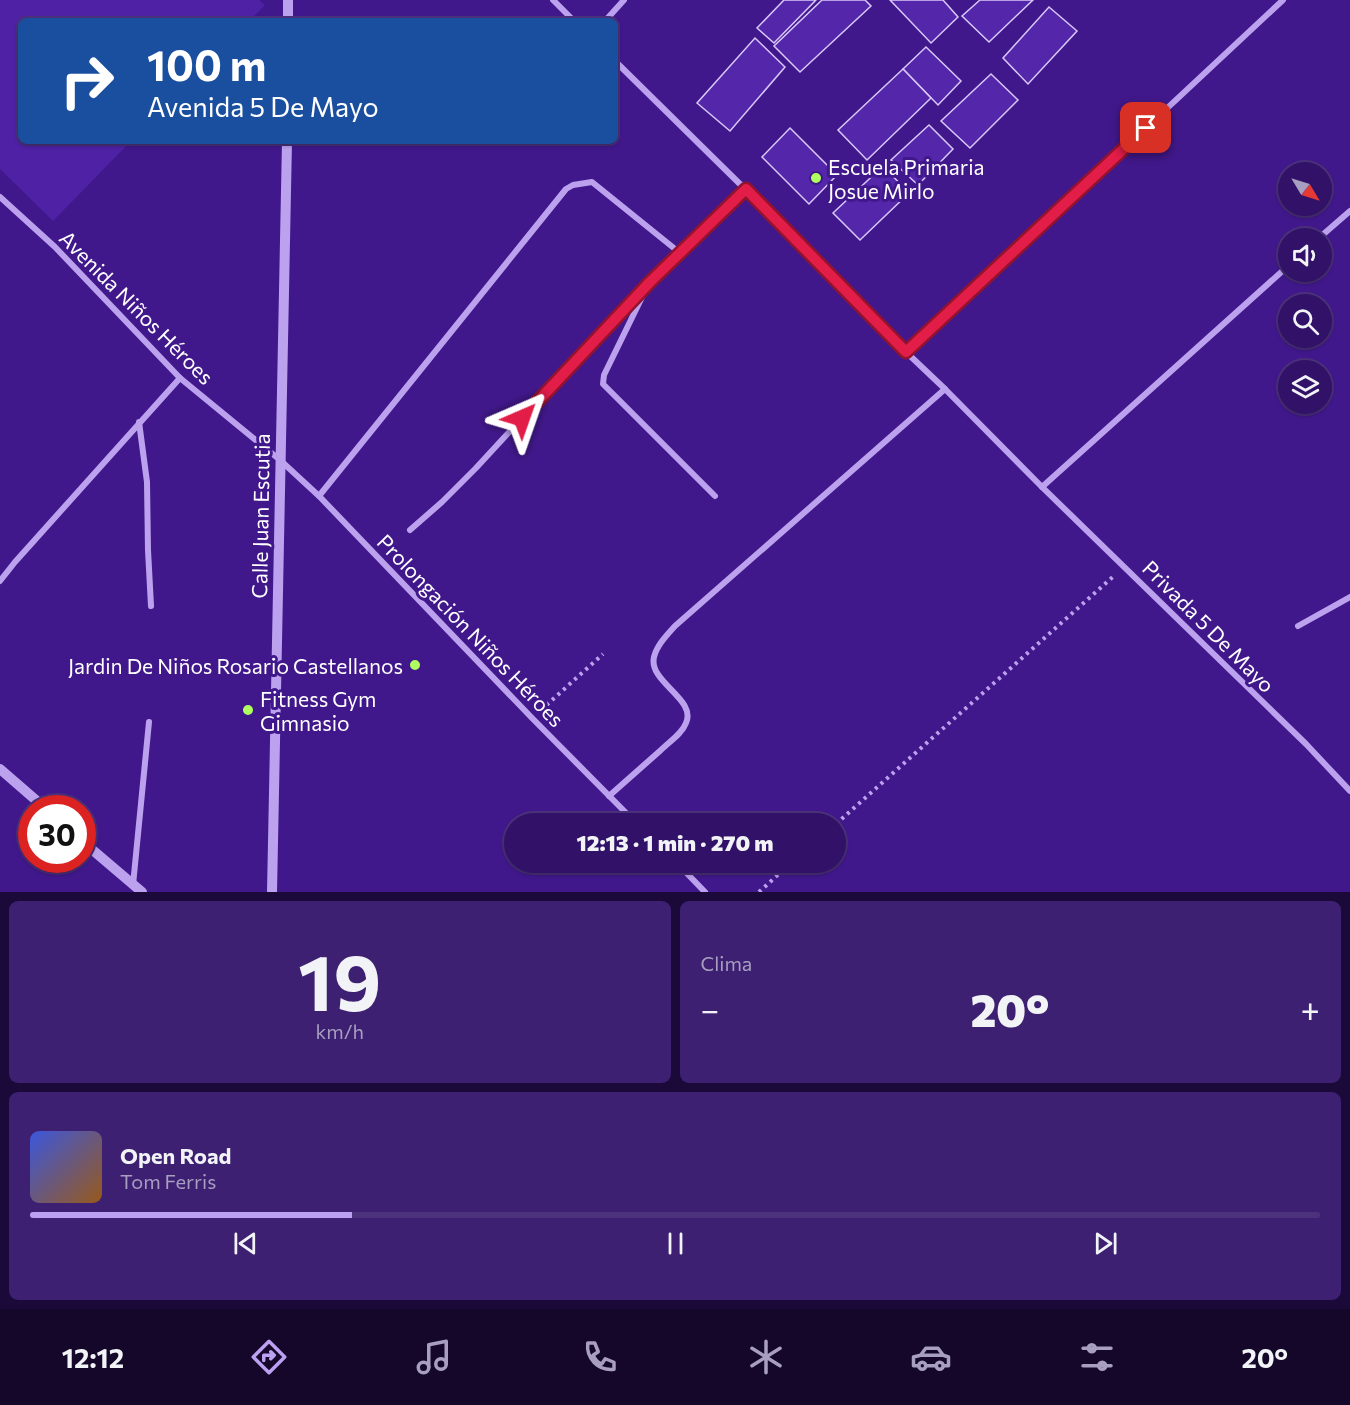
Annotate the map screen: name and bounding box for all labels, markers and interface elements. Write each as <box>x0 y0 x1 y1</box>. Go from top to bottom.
text: 100 m <box>147 38 267 90</box>
icon: right <box>48 42 126 120</box>
text: Avenida 5 De Mayo <box>147 90 379 123</box>
pin <box>1120 102 1171 153</box>
icon: arrive <box>1129 111 1162 144</box>
place label: Escuela Primaria Josue Mirlo <box>828 154 985 203</box>
north arrow <box>1278 162 1332 216</box>
map controls <box>1278 162 1332 414</box>
marker: Escuela Primaria Josue Mirlo <box>809 171 823 185</box>
street label: Avenida Niños Héroes <box>55 225 219 389</box>
button: sound <box>1278 228 1332 282</box>
button: search <box>1278 294 1332 348</box>
button: layers <box>1278 360 1332 414</box>
position arrow <box>490 386 554 450</box>
street label: Calle Juan Escutia <box>246 433 274 599</box>
street label: Prolongación Niños Héroes <box>373 529 569 731</box>
street label: Privada 5 De Mayo <box>1138 555 1280 697</box>
place label: Jardin De Niños Rosario Castellanos <box>68 653 403 678</box>
marker: Jardin De Niños Rosario Castellanos <box>408 658 422 672</box>
place label: Fitness Gym Gimnasio <box>260 686 376 735</box>
marker: Fitness Gym Gimnasio <box>241 703 255 717</box>
speed limit sign: 30 <box>18 795 96 873</box>
text: 12:13 · 1 min · 270 m <box>576 829 774 856</box>
text: 19 <box>298 932 381 1027</box>
text: Clima <box>701 951 752 975</box>
text: 20° <box>970 981 1049 1036</box>
text: − <box>701 988 719 1029</box>
text: + <box>1301 988 1320 1029</box>
text: km/h <box>315 1019 364 1043</box>
text: Open Road <box>120 1142 231 1169</box>
text: Tom Ferris <box>120 1169 216 1193</box>
icon: previous <box>229 1227 262 1260</box>
icon: pause <box>659 1227 692 1260</box>
icon: next <box>1089 1227 1122 1260</box>
icon: directions <box>248 1336 290 1378</box>
icon: music <box>413 1336 455 1378</box>
icon: phone <box>579 1336 621 1378</box>
icon: climate <box>745 1336 787 1378</box>
icon: car <box>910 1336 952 1378</box>
icon: filters <box>1076 1336 1118 1378</box>
text: 12:12 <box>62 1341 124 1374</box>
text: 20° <box>1242 1341 1288 1374</box>

